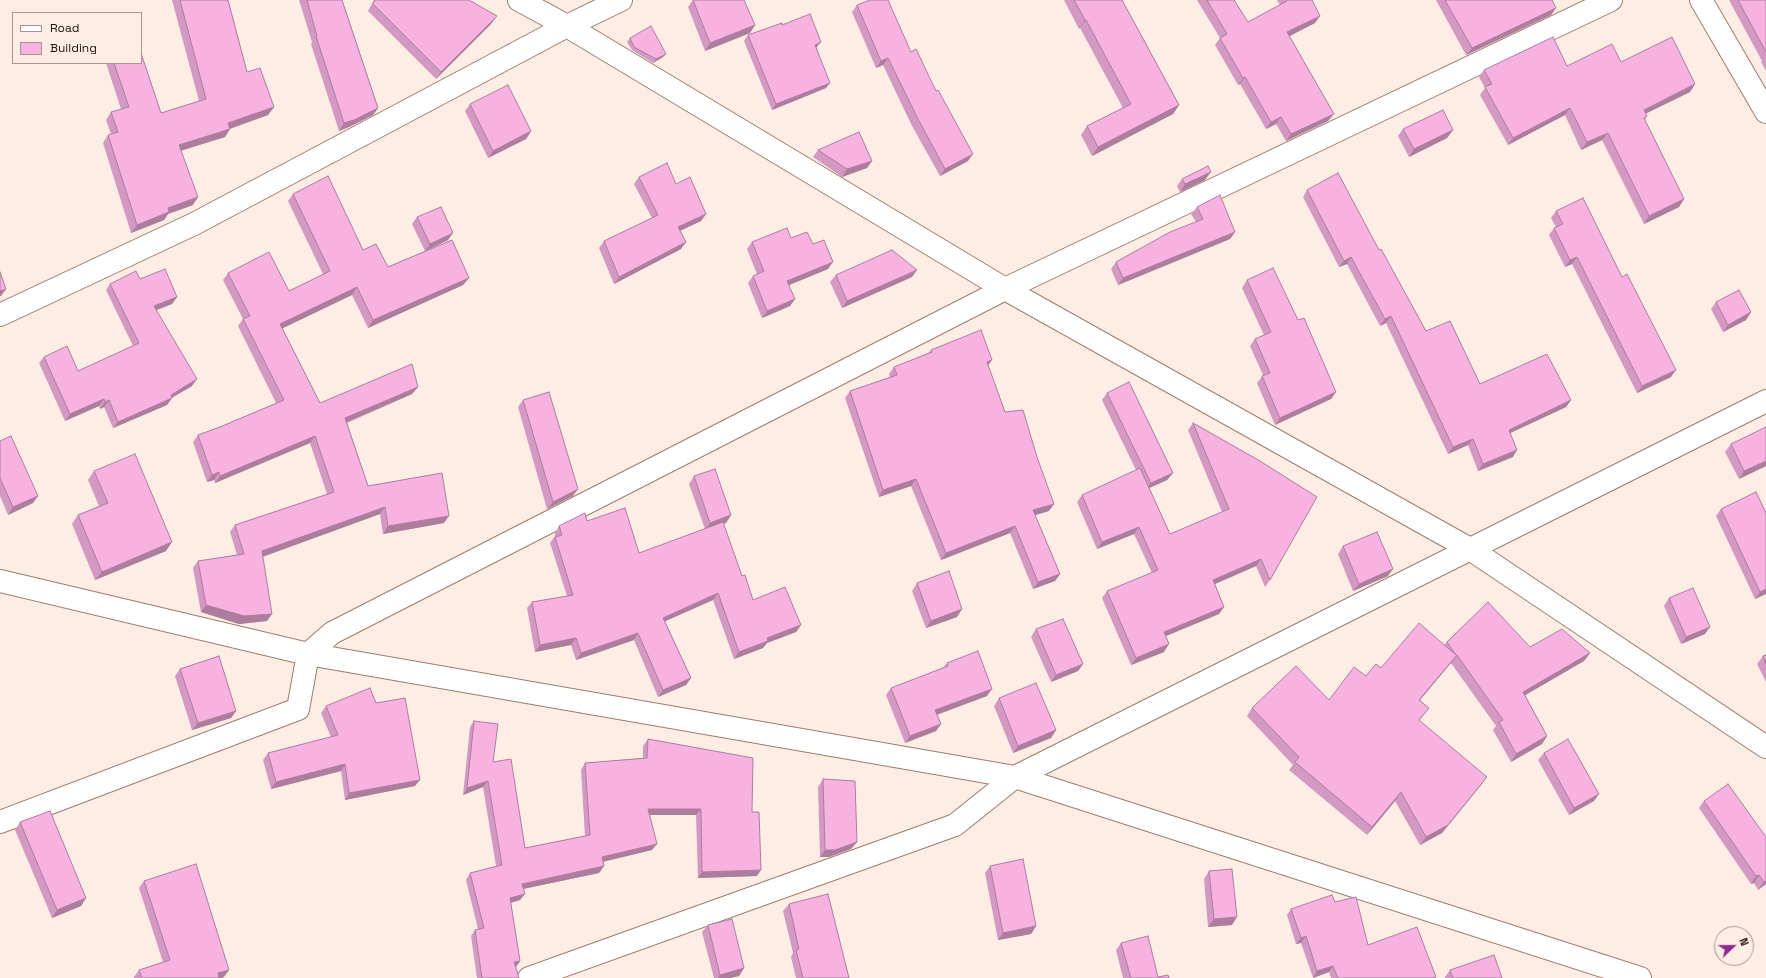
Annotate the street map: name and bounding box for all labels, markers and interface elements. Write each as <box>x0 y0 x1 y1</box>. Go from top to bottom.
legend <box>12 12 142 64</box>
text: Road <box>50 20 79 36</box>
text: Building <box>50 40 97 56</box>
north arrow <box>1714 926 1754 966</box>
text: N <box>1736 936 1752 948</box>

